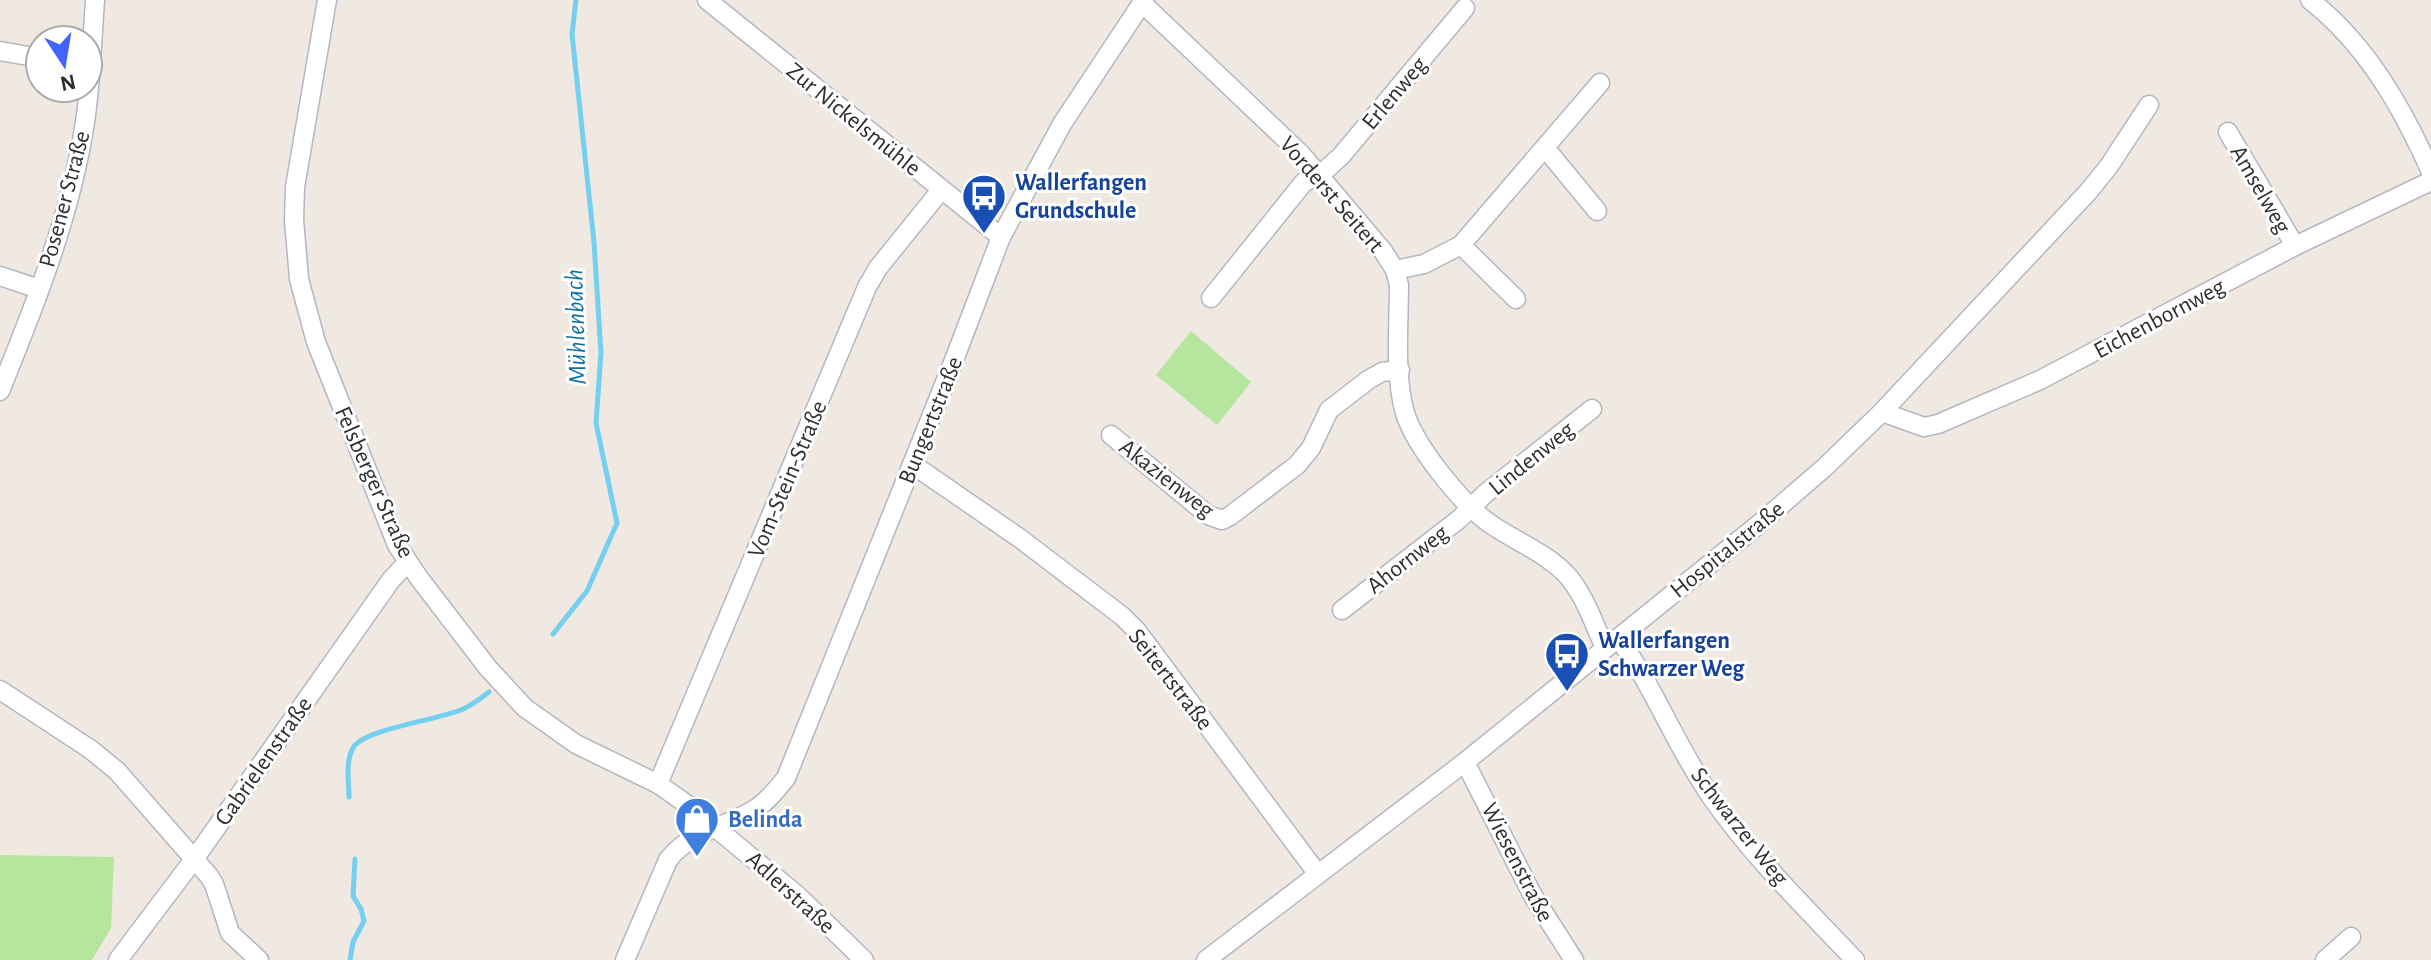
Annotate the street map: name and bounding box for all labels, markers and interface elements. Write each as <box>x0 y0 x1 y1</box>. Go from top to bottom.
north arrow <box>24 24 104 104</box>
street label: Erlenweg <box>1358 53 1432 134</box>
street label: Zur Nickelsmühle <box>782 59 925 181</box>
text: N <box>58 70 78 95</box>
street label: Posener Straße <box>35 128 95 270</box>
street label: Vorderst Seitert <box>1275 132 1388 258</box>
street label: Amselweg <box>2225 141 2295 238</box>
place label: Wallerfangen Grundschule <box>1015 171 1147 223</box>
bus stop icon: Wallerfangen Grundschule <box>960 172 1008 235</box>
water label: Mühlenbach <box>561 269 591 385</box>
street label: Eichenbornweg <box>2090 274 2229 363</box>
street label: Bungertstraße <box>895 353 967 487</box>
street label: Vom-Stein-Straße <box>744 397 832 561</box>
street label: Felsberger Straße <box>330 403 418 562</box>
street label: Lindenweg <box>1484 417 1579 500</box>
street label: Akazienweg <box>1115 435 1218 523</box>
street label: Hospitalstraße <box>1666 497 1789 603</box>
street label: Ahornweg <box>1362 521 1453 599</box>
street label: Seitertstraße <box>1124 625 1217 735</box>
place label: Wallerfangen Schwarzer Weg <box>1598 629 1745 681</box>
bus stop icon: Wallerfangen Schwarzer Weg <box>1543 630 1591 693</box>
street label: Gabrielenstraße <box>211 693 317 830</box>
street label: Schwarzer Weg <box>1686 763 1792 890</box>
shop icon: Belinda <box>673 795 721 858</box>
street label: Wiesenstraße <box>1477 799 1557 926</box>
place label: Belinda <box>728 808 802 832</box>
street label: Adlerstraße <box>741 847 839 939</box>

